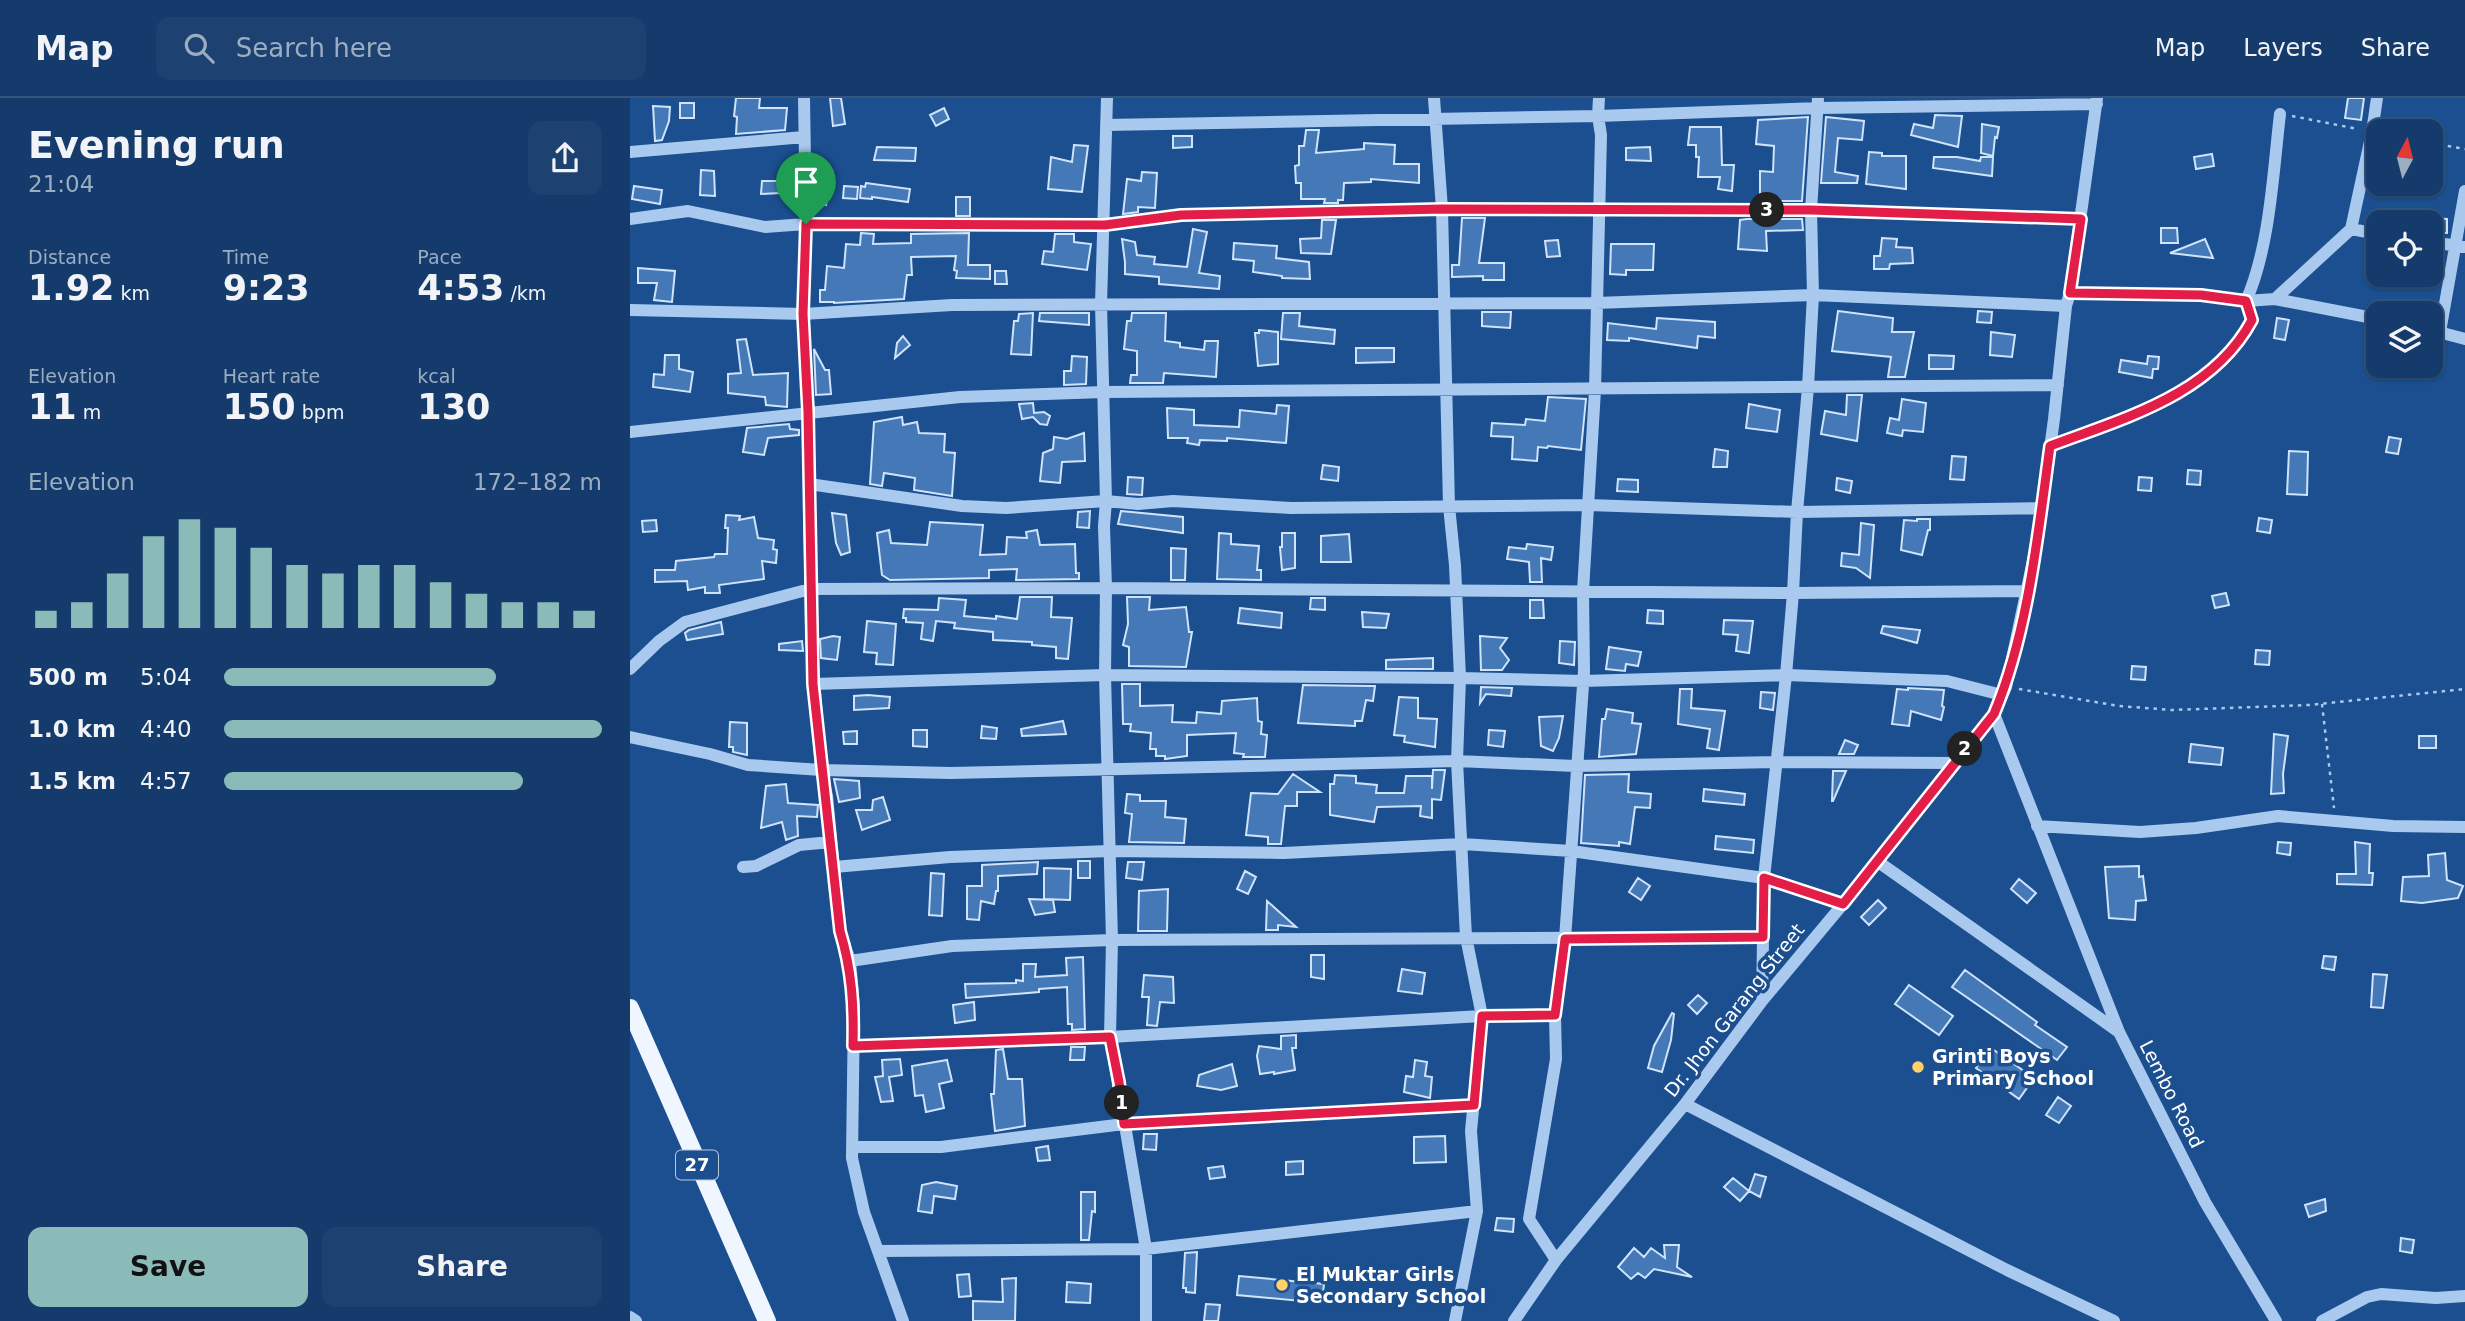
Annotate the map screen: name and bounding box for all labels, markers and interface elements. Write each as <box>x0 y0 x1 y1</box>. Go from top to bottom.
search box <box>156 17 646 80</box>
text: Map <box>35 29 114 68</box>
icon: search <box>180 29 218 67</box>
text: Search here <box>236 33 392 63</box>
text: Map <box>2155 34 2205 62</box>
text: Layers <box>2243 34 2323 62</box>
text: Share <box>2361 34 2430 62</box>
north arrow <box>2366 119 2443 196</box>
map controls <box>2366 119 2443 378</box>
button: share <box>528 121 602 195</box>
text: Evening run <box>28 123 285 167</box>
pin <box>776 152 836 224</box>
icon: arrive <box>787 163 825 201</box>
text: 21:04 <box>28 171 94 197</box>
pin: 3 <box>1750 192 1784 228</box>
text: 3 <box>1760 198 1773 220</box>
button: locate <box>2366 210 2443 287</box>
text: Distance <box>28 246 111 268</box>
text: Time <box>223 246 269 268</box>
text: Pace <box>417 246 462 268</box>
text: 1.92 <box>28 268 114 308</box>
text: 9:23 <box>223 268 310 308</box>
text: 4:53 <box>417 268 504 308</box>
text: km <box>114 282 150 304</box>
text: /km <box>504 282 546 304</box>
button: layers <box>2366 301 2443 378</box>
text: Elevation <box>28 365 116 387</box>
text: Heart rate <box>223 365 320 387</box>
text: kcal <box>417 365 456 387</box>
text: 11 <box>28 387 77 427</box>
text: 150 <box>223 387 296 427</box>
text: 130 <box>417 387 490 427</box>
text: m <box>77 401 101 423</box>
text: bpm <box>296 401 344 423</box>
text: Elevation <box>28 469 135 495</box>
text: 172–182 m <box>473 469 602 495</box>
text: 500 m <box>28 664 108 690</box>
text: 5:04 <box>140 664 192 690</box>
text: 1.0 km <box>28 716 116 742</box>
text: 4:40 <box>140 716 192 742</box>
pin: 2 <box>1948 732 1982 766</box>
text: 2 <box>1958 737 1971 759</box>
text: 1.5 km <box>28 768 116 794</box>
text: 4:57 <box>140 768 192 794</box>
street label: Dr. Jhon Garang Street <box>1660 919 1808 1101</box>
street label: Lembo Road <box>2135 1036 2209 1152</box>
place label: Grinti Boys Primary School <box>1932 1045 2094 1089</box>
marker: Grinti Boys Primary School <box>1910 1059 1926 1075</box>
pin: 1 <box>1105 1086 1140 1121</box>
text: 1 <box>1115 1091 1128 1113</box>
road number: 27 <box>676 1150 718 1180</box>
button: Save <box>28 1227 308 1307</box>
button: Share <box>322 1227 602 1307</box>
place label: El Muktar Girls Secondary School <box>1296 1263 1486 1307</box>
marker: El Muktar Girls Secondary School <box>1274 1277 1290 1293</box>

